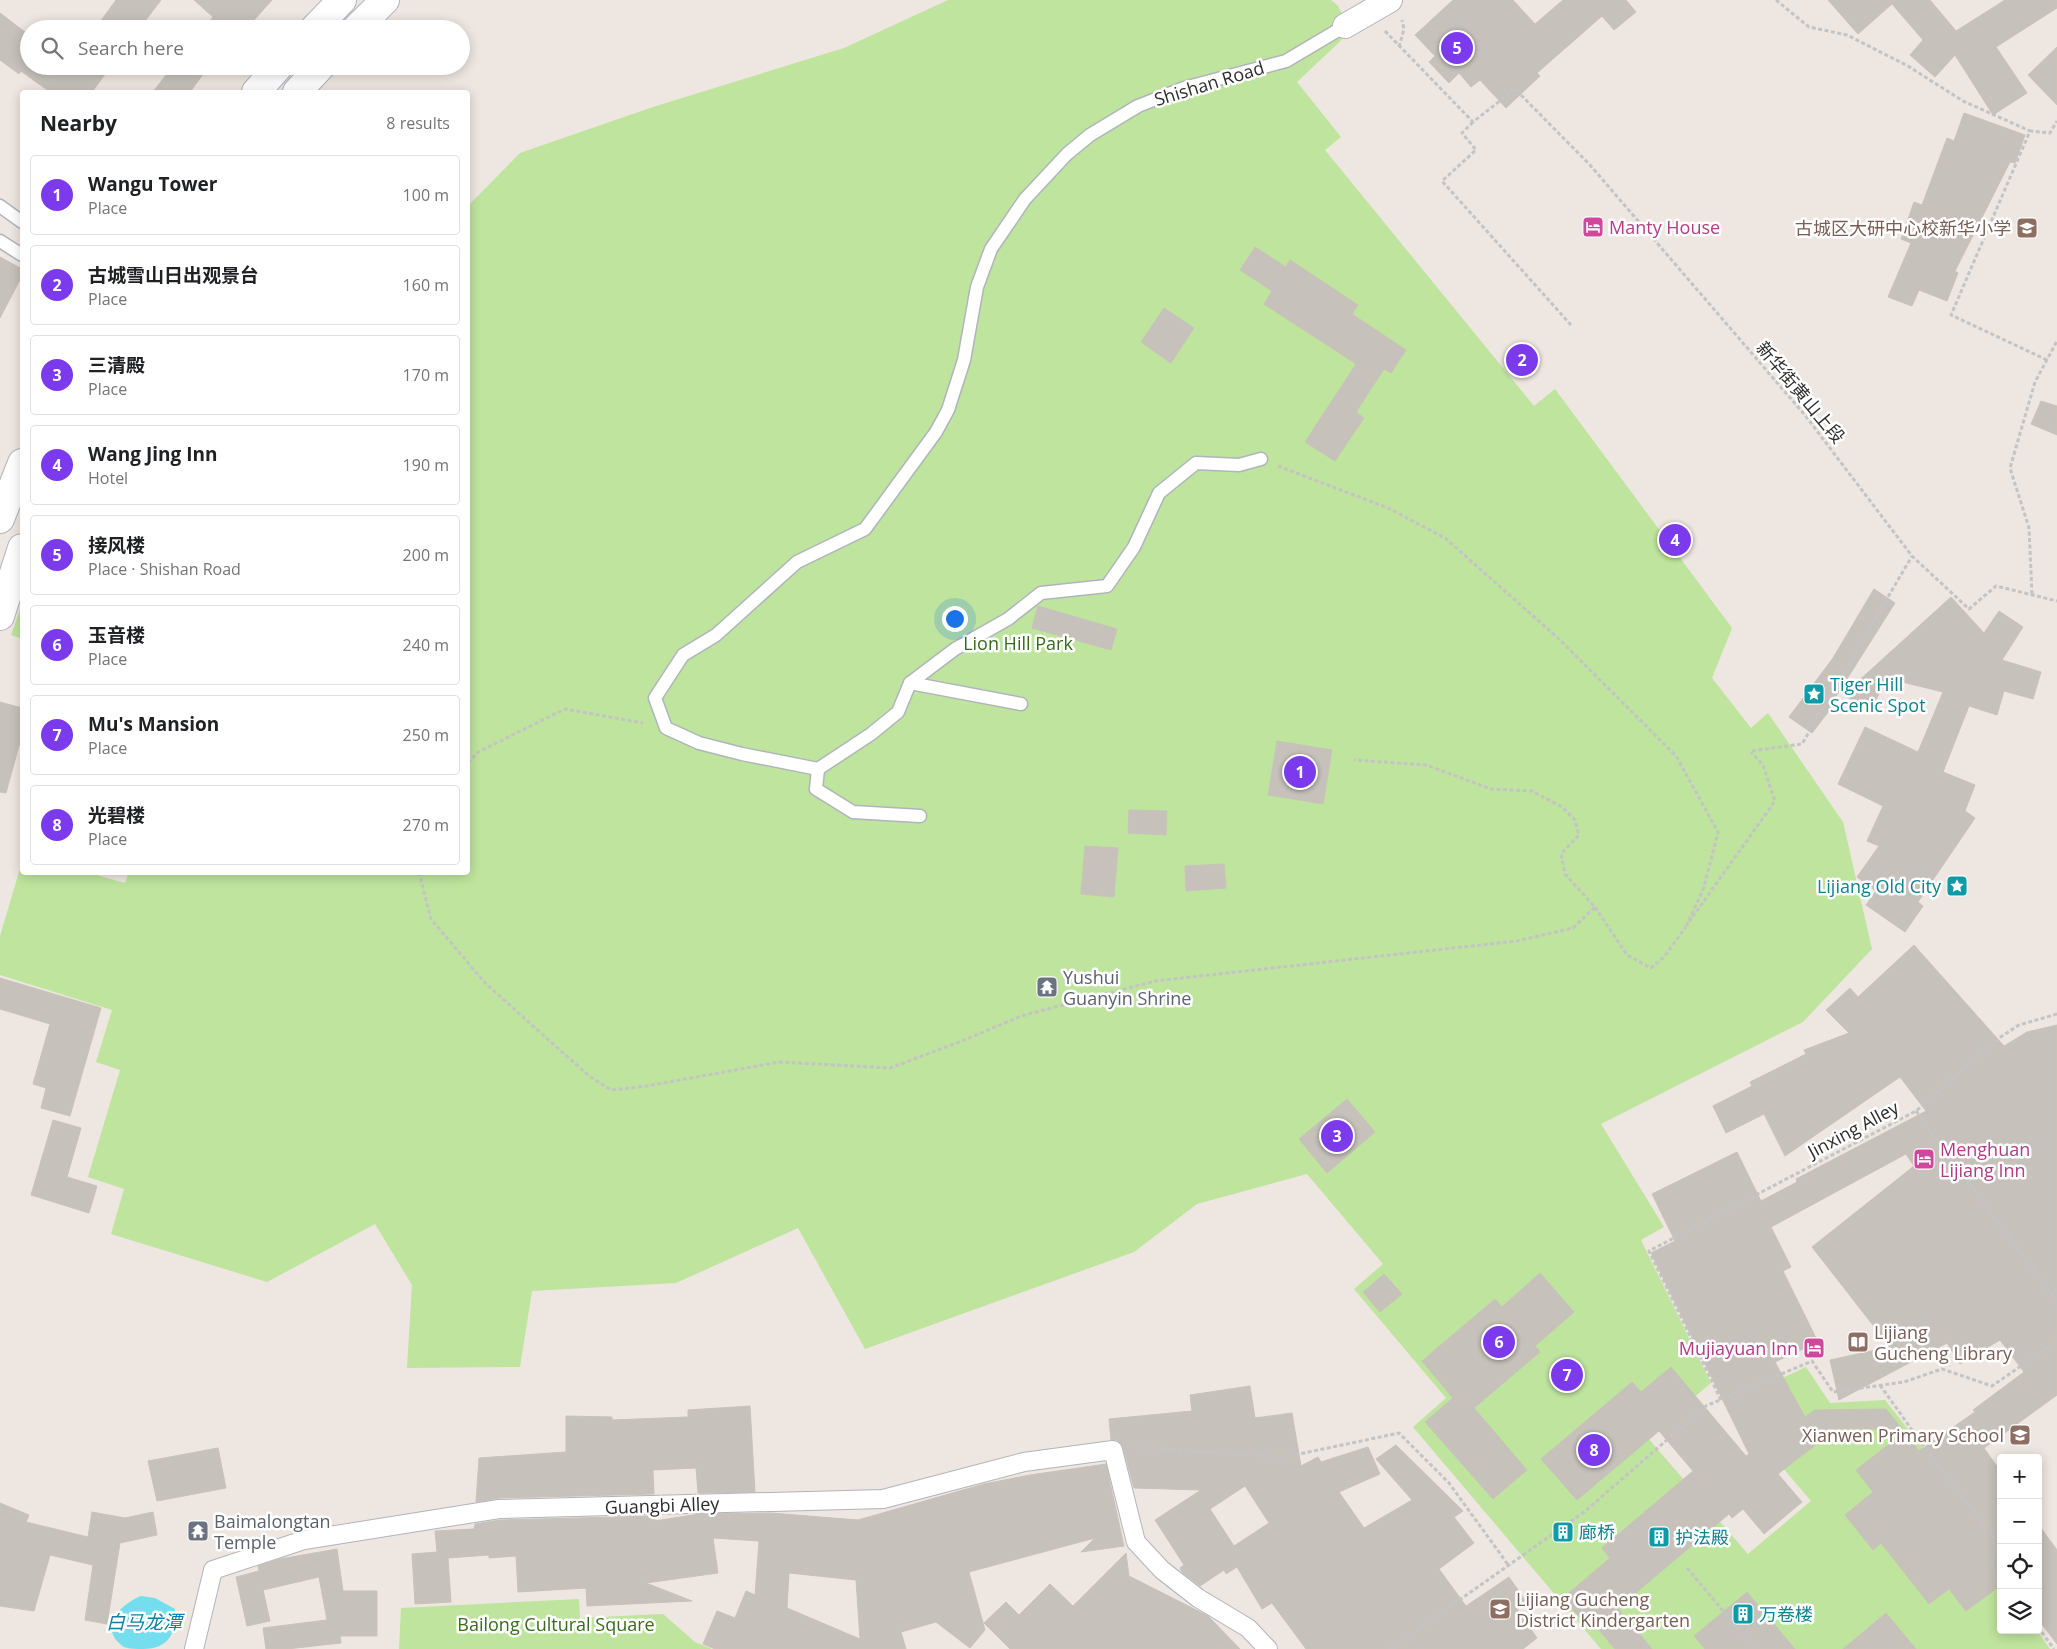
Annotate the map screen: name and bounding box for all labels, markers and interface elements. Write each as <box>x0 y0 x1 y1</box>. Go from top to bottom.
search box <box>20 20 470 75</box>
pin: 5 <box>1441 29 1473 67</box>
icon: search <box>38 34 66 62</box>
text: Search here <box>78 35 184 61</box>
street label: Shishan Road <box>1151 55 1267 111</box>
text: Nearby <box>40 109 117 137</box>
text: 8 results <box>386 112 450 134</box>
text: Wangu Tower <box>88 171 217 197</box>
text: 1 <box>52 184 62 206</box>
text: 100 m <box>403 184 449 206</box>
text: Place <box>88 197 127 219</box>
hotel icon: Manty House <box>1581 215 1605 239</box>
place label: Manty House <box>1609 215 1720 239</box>
place label: 古城区大研中心校新华小学 <box>1795 216 2011 240</box>
school or university icon: 古城区大研中心校新华小学 <box>2015 216 2039 240</box>
text: 古城雪山日出观景台 <box>88 262 259 288</box>
text: 2 <box>52 274 62 296</box>
text: 160 m <box>403 274 449 296</box>
text: Place <box>88 288 127 310</box>
street label: 新华街黄山上段 <box>1751 336 1851 448</box>
pin: 2 <box>1506 341 1538 379</box>
text: 三清殿 <box>88 352 145 378</box>
text: 3 <box>52 364 62 386</box>
text: 170 m <box>403 364 449 386</box>
text: Place <box>88 378 127 400</box>
text: Wang Jing Inn <box>88 441 218 467</box>
text: 4 <box>52 454 62 476</box>
text: 190 m <box>403 454 449 476</box>
text: Hotel <box>88 467 128 489</box>
pin: 4 <box>1659 521 1691 559</box>
text: 接风楼 <box>88 532 145 558</box>
text: 5 <box>52 544 62 566</box>
text: 200 m <box>403 544 449 566</box>
text: Place · Shishan Road <box>88 558 241 580</box>
your location <box>942 606 968 632</box>
text: 玉音楼 <box>88 622 145 648</box>
park label: Lion Hill Park <box>963 631 1073 655</box>
text: 6 <box>52 634 62 656</box>
text: 240 m <box>403 634 449 656</box>
text: Place <box>88 648 127 670</box>
place label: Tiger Hill Scenic Spot <box>1830 672 1926 717</box>
place icon: Tiger Hill Scenic Spot <box>1802 682 1826 706</box>
text: Mu's Mansion <box>88 711 219 737</box>
text: 7 <box>52 724 62 746</box>
text: 250 m <box>403 724 449 746</box>
text: Place <box>88 737 127 759</box>
pin: 1 <box>1284 753 1316 791</box>
text: 光碧楼 <box>88 802 145 828</box>
text: 8 <box>52 814 62 836</box>
text: 270 m <box>403 814 449 836</box>
text: Place <box>88 828 127 850</box>
place label: Lijiang Old City <box>1817 874 1942 898</box>
place icon: Lijiang Old City <box>1945 874 1969 898</box>
place label: Yushui Guanyin Shrine <box>1063 965 1191 1010</box>
temple icon: Yushui Guanyin Shrine <box>1035 975 1059 999</box>
street label: Jinxing Alley <box>1802 1095 1903 1164</box>
pin: 3 <box>1321 1117 1353 1155</box>
place label: Menghuan Lijiang Inn <box>1940 1137 2030 1182</box>
hotel icon: Menghuan Lijiang Inn <box>1912 1147 1936 1171</box>
place label: Lijiang Gucheng Library <box>1874 1320 2013 1365</box>
pin: 6 <box>1483 1323 1515 1361</box>
library icon: Lijiang Gucheng Library <box>1846 1330 1870 1354</box>
place label: Mujiayuan Inn <box>1679 1336 1798 1360</box>
hotel icon: Mujiayuan Inn <box>1802 1336 1826 1360</box>
pin: 7 <box>1551 1356 1583 1394</box>
place label: Xianwen Primary School <box>1802 1423 2004 1447</box>
school or university icon: Xianwen Primary School <box>2008 1423 2032 1447</box>
pin: 8 <box>1578 1431 1610 1469</box>
map controls <box>1997 1454 2042 1634</box>
button: + <box>1997 1454 2042 1499</box>
street label: Guangbi Alley <box>604 1491 721 1519</box>
button: − <box>1997 1499 2042 1544</box>
place label: Baimalongtan Temple <box>214 1509 330 1554</box>
temple icon: Baimalongtan Temple <box>186 1519 210 1543</box>
building icon: 廊桥 <box>1551 1520 1575 1544</box>
place label: 廊桥 <box>1579 1520 1615 1544</box>
building icon: 护法殿 <box>1647 1525 1671 1549</box>
place label: 护法殿 <box>1675 1525 1729 1549</box>
button: locate <box>1997 1544 2042 1589</box>
place label: Lijiang Gucheng District Kindergarten <box>1516 1587 1690 1632</box>
button: layers <box>1997 1589 2042 1634</box>
school or university icon: Lijiang Gucheng District Kindergarten <box>1488 1597 1512 1621</box>
building icon: 万卷楼 <box>1731 1602 1755 1626</box>
place label: 万卷楼 <box>1759 1602 1813 1626</box>
water label: 白马龙潭 <box>106 1609 185 1635</box>
park label: Bailong Cultural Square <box>457 1612 655 1636</box>

